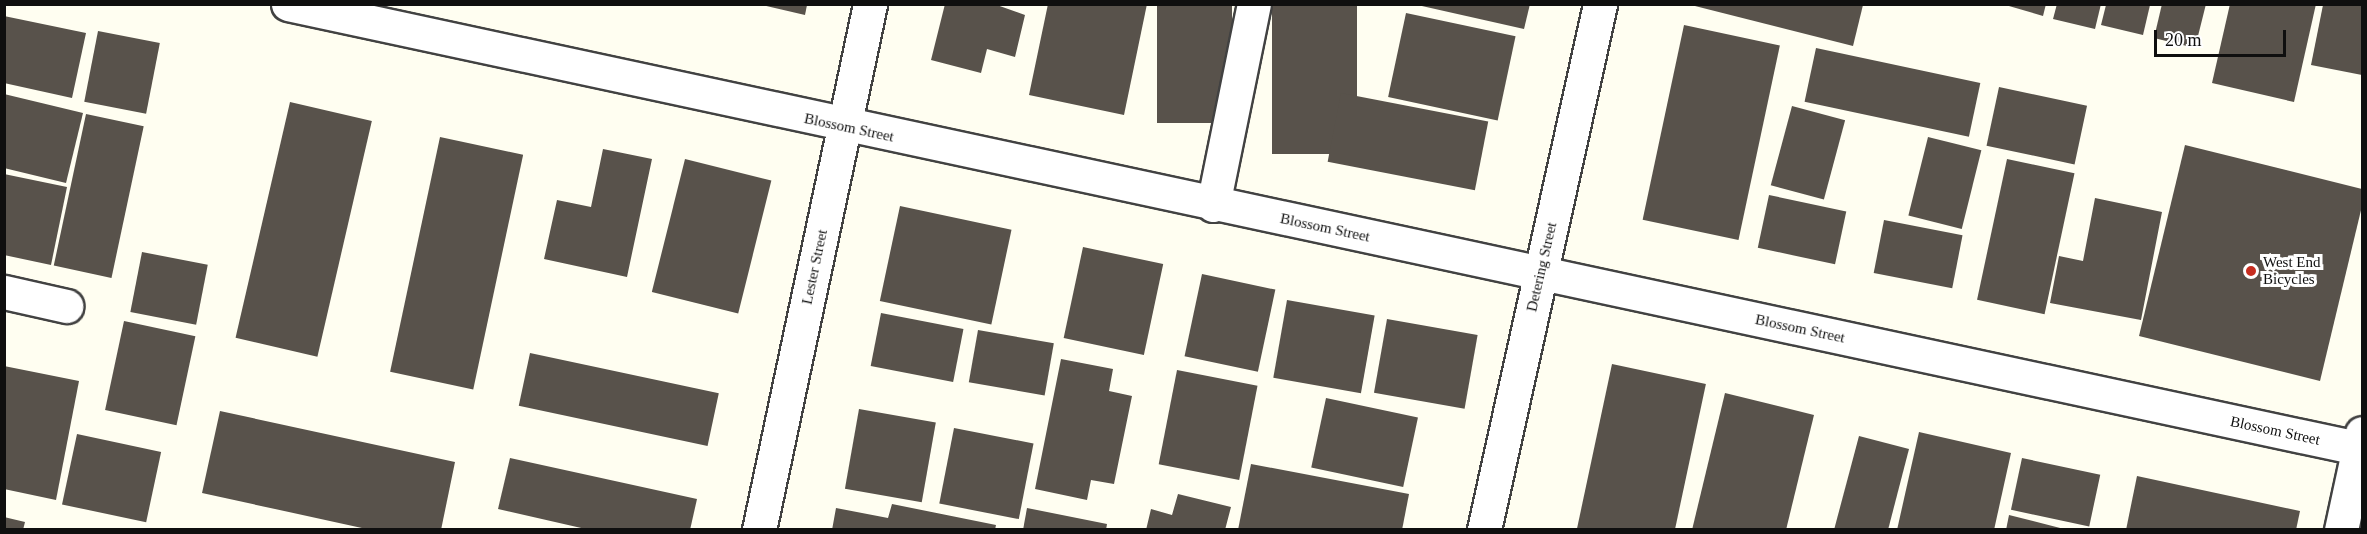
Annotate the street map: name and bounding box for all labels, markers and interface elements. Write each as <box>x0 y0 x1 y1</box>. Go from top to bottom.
scale bar <box>2157 18 2289 56</box>
text: 20 m <box>2165 30 2202 50</box>
street label: Blossom Street <box>802 110 896 146</box>
street label: Blossom Street <box>1278 210 1372 246</box>
street label: Detering Street <box>1523 221 1561 313</box>
street label: Lester Street <box>798 228 832 306</box>
place label: West End Bicycles <box>2263 253 2321 288</box>
marker: West End Bicycles <box>2244 264 2258 278</box>
street label: Blossom Street <box>1753 311 1847 347</box>
street label: Blossom Street <box>2228 413 2322 449</box>

